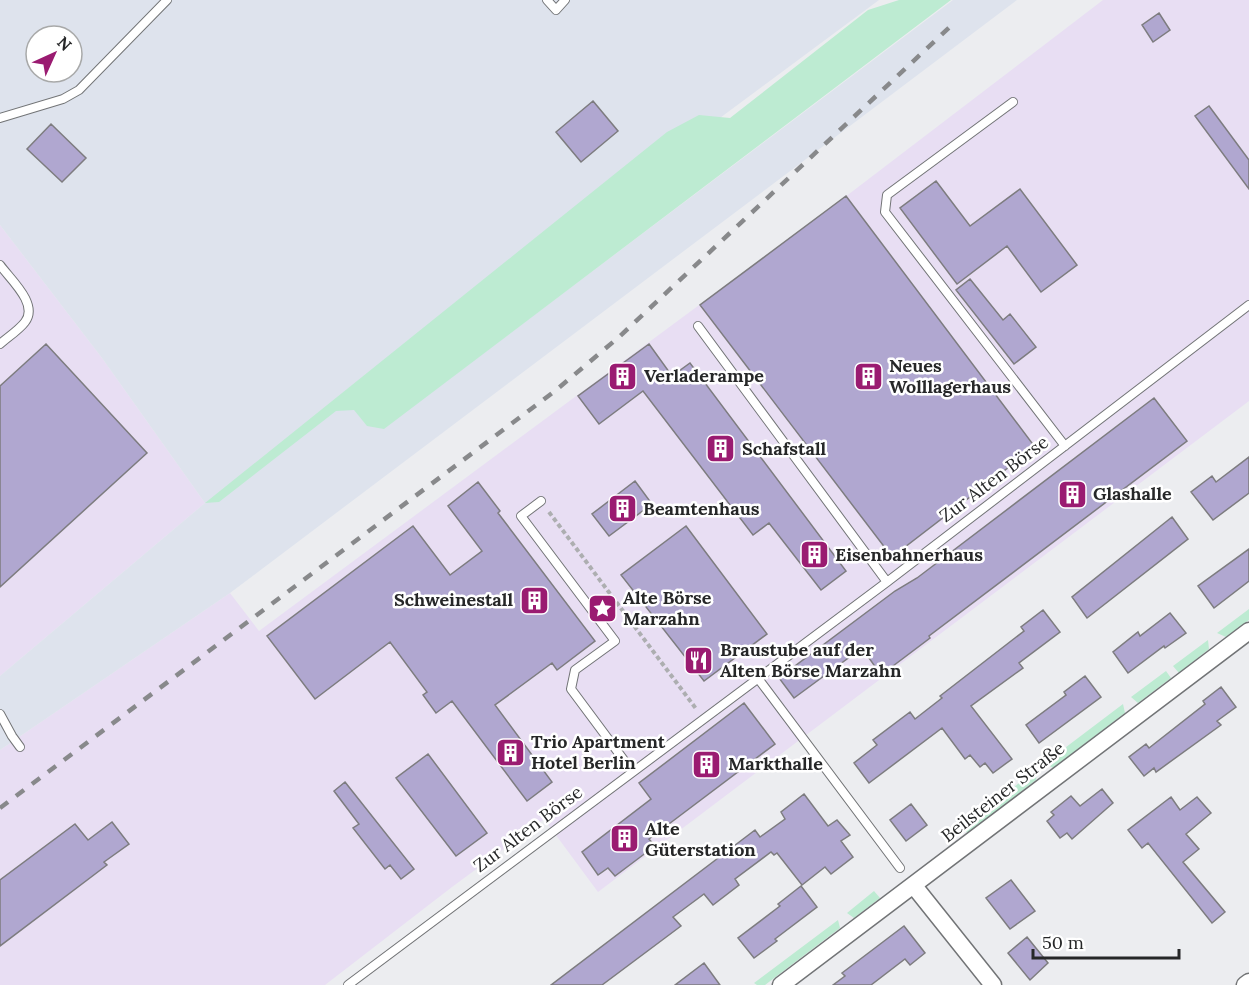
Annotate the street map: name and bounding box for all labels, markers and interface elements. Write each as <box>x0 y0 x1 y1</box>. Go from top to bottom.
north arrow <box>24 24 84 84</box>
text: N <box>53 32 76 55</box>
place label: Neues Wolllagerhaus <box>889 354 1011 398</box>
building icon: Verladerampe <box>607 360 639 392</box>
building icon: Neues Wolllagerhaus <box>852 360 884 392</box>
place label: Verladerampe <box>644 364 764 387</box>
street label: Zur Alten Börse <box>935 430 1053 527</box>
building icon: Schafstall <box>705 433 737 465</box>
place label: Schafstall <box>742 437 827 460</box>
building icon: Glashalle <box>1056 478 1088 510</box>
place label: Glashalle <box>1093 482 1172 505</box>
building icon: Beamtenhaus <box>606 493 638 525</box>
place label: Beamtenhaus <box>643 497 760 520</box>
building icon: Eisenbahnerhaus <box>798 539 830 571</box>
place label: Eisenbahnerhaus <box>835 543 983 566</box>
building icon: Schweinestall <box>518 584 550 616</box>
place label: Alte Börse Marzahn <box>623 586 712 630</box>
place label: Schweinestall <box>394 588 513 611</box>
place icon: Alte Börse Marzahn <box>586 592 618 624</box>
place label: Braustube auf der Alten Börse Marzahn <box>720 638 902 682</box>
restaurant icon: Braustube auf der Alten Börse Marzahn <box>683 644 715 676</box>
place label: Trio Apartment Hotel Berlin <box>531 730 666 774</box>
building icon: Trio Apartment Hotel Berlin <box>494 736 526 768</box>
street label: Beilsteiner Straße <box>936 736 1069 847</box>
building icon: Markthalle <box>691 748 723 780</box>
place label: Markthalle <box>728 752 823 775</box>
street label: Zur Alten Börse <box>469 780 587 877</box>
place label: Alte Güterstation <box>645 817 756 861</box>
building icon: Alte Güterstation <box>608 823 640 855</box>
scale bar <box>1033 922 1178 960</box>
text: 50 m <box>1042 931 1084 954</box>

